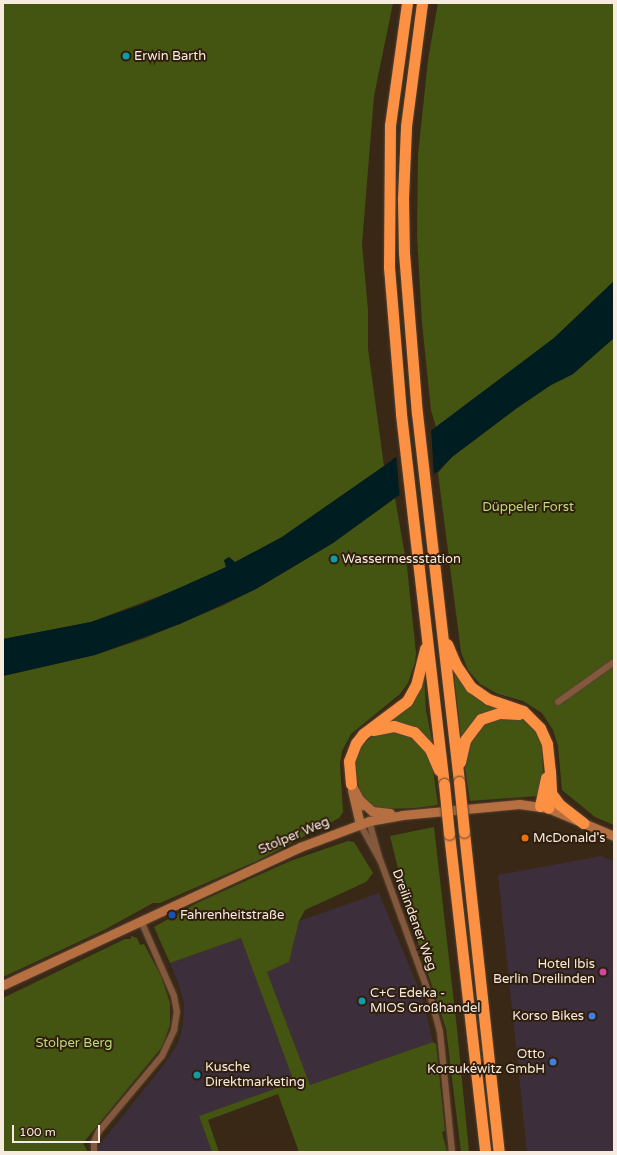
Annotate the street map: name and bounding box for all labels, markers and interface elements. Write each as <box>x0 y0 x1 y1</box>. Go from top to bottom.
place label: Erwin Barth <box>134 48 206 64</box>
marker: Erwin Barth <box>121 51 131 61</box>
park label: Düppeler Forst <box>482 499 574 515</box>
place label: Wassermessstation <box>342 551 461 567</box>
marker: Wassermessstation <box>329 554 339 564</box>
street label: Stolper Weg <box>256 814 332 858</box>
place label: McDonald's <box>533 830 606 846</box>
marker: McDonald's <box>520 833 530 843</box>
street label: Dreilindener Weg <box>388 867 440 973</box>
place label: Fahrenheitstraße <box>180 907 284 923</box>
marker: Fahrenheitstraße <box>167 910 177 920</box>
place label: Hotel Ibis Berlin Dreilinden <box>493 957 595 988</box>
marker: Hotel Ibis Berlin Dreilinden <box>598 967 608 977</box>
place label: C+C Edeka - MIOS Großhandel <box>370 986 481 1017</box>
marker: C+C Edeka - MIOS Großhandel <box>357 996 367 1006</box>
place label: Korso Bikes <box>512 1008 584 1024</box>
marker: Korso Bikes <box>587 1011 597 1021</box>
park label: Stolper Berg <box>36 1035 112 1051</box>
place label: Otto Korsukéwitz GmbH <box>427 1047 545 1078</box>
marker: Otto Korsukéwitz GmbH <box>548 1057 558 1067</box>
place label: Kusche Direktmarketing <box>205 1060 305 1091</box>
marker: Kusche Direktmarketing <box>192 1070 202 1080</box>
scale bar <box>14 1117 102 1143</box>
text: 100 m <box>19 1125 56 1139</box>

